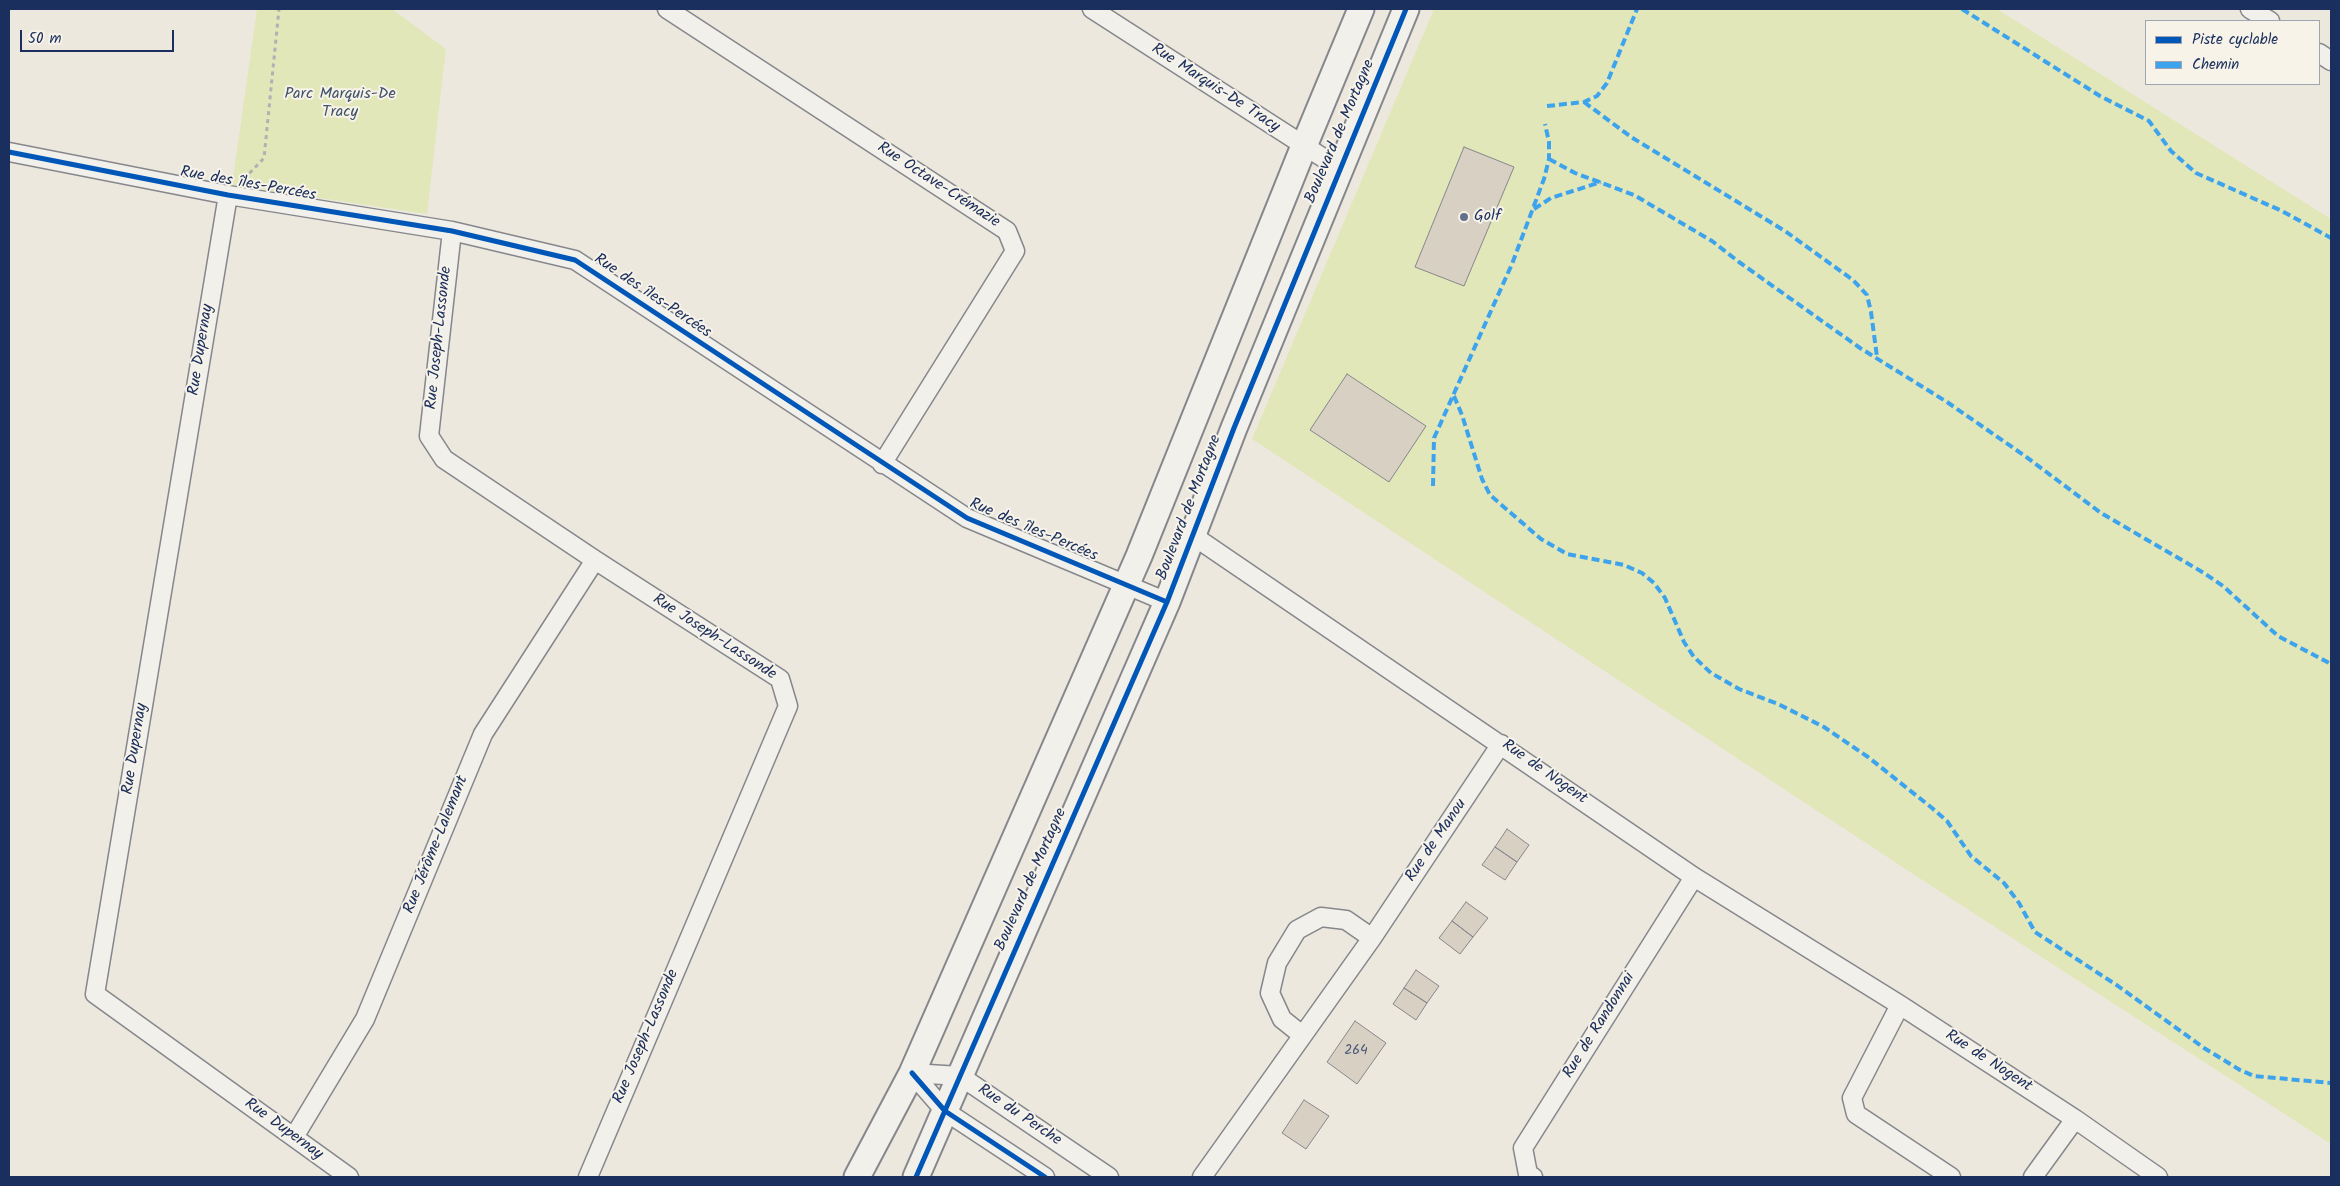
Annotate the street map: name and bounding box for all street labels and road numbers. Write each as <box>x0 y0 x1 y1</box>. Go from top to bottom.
street label: Rue Marquis-De Tracy <box>1147 40 1283 138</box>
street label: Boulevard de Mortagne <box>1302 57 1380 207</box>
street label: Rue Octave-Crémazie <box>873 139 1003 233</box>
street label: Rue des îles-Percées <box>179 164 317 206</box>
street label: Rue des îles-Percées <box>590 251 714 343</box>
street label: Rue Joseph-Lassonde <box>423 265 457 411</box>
street label: Rue Dupernay <box>185 303 219 397</box>
street label: Boulevard de Mortagne <box>1153 433 1227 583</box>
street label: Rue des îles-Percées <box>966 495 1100 567</box>
street label: Rue Joseph-Lassonde <box>648 591 780 685</box>
street label: Rue Dupernay <box>119 702 153 796</box>
street label: Rue de Nogent <box>1498 736 1590 810</box>
street label: Rue Jérôme-Lalemant <box>401 773 473 917</box>
street label: Rue de Manou <box>1402 796 1472 886</box>
street label: Boulevard de Mortagne <box>992 806 1072 954</box>
street label: Rue Joseph-Lassonde <box>610 967 684 1107</box>
street label: Rue de Randonnai <box>1560 970 1640 1082</box>
street label: Rue de Nogent <box>1941 1027 2035 1097</box>
street label: Rue du Perche <box>973 1081 1065 1151</box>
street label: Rue Dupernay <box>240 1095 326 1165</box>

